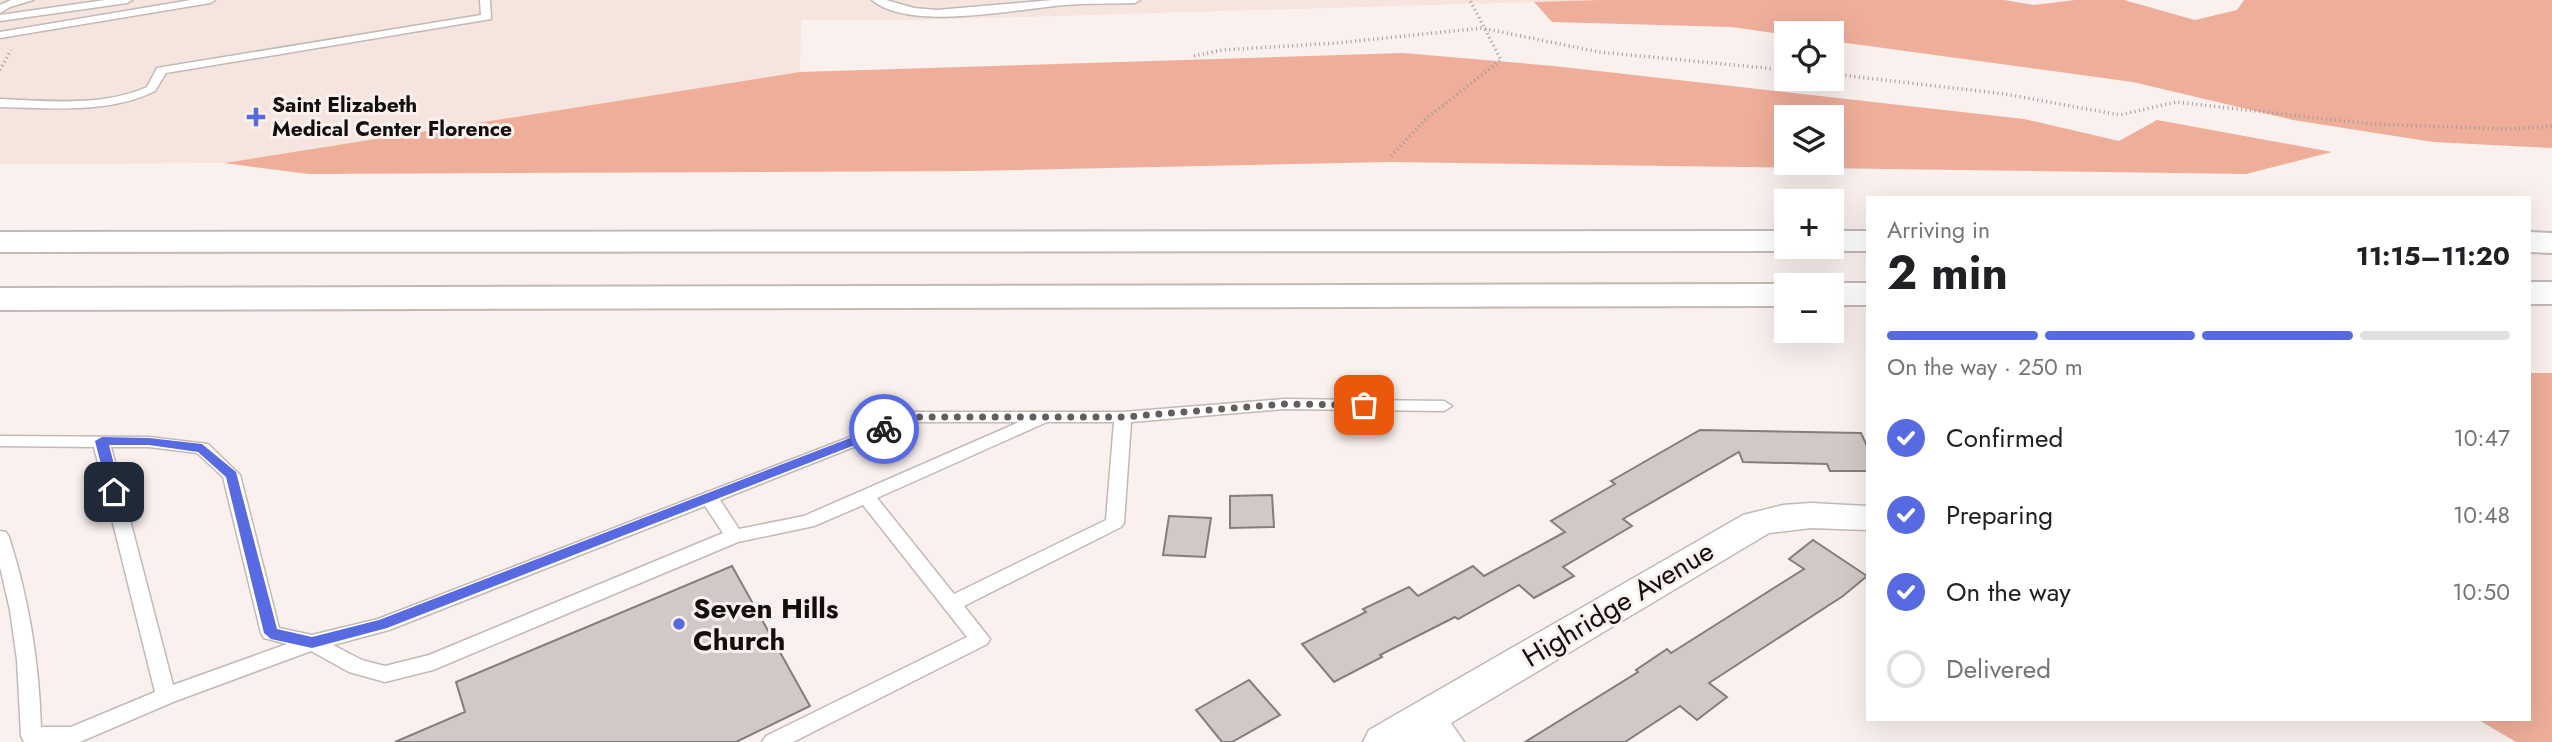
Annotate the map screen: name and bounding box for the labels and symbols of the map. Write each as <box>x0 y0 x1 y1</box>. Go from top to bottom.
place label: Saint Elizabeth Medical Center Florence <box>272 90 512 144</box>
marker: Saint Elizabeth Medical Center Florence <box>246 107 266 127</box>
pin <box>1334 375 1394 435</box>
courier <box>849 394 919 464</box>
pin <box>84 462 144 522</box>
street label: Highridge Avenue <box>1515 531 1721 677</box>
place label: Seven Hills Church <box>693 588 839 661</box>
marker: Seven Hills Church <box>671 616 687 632</box>

